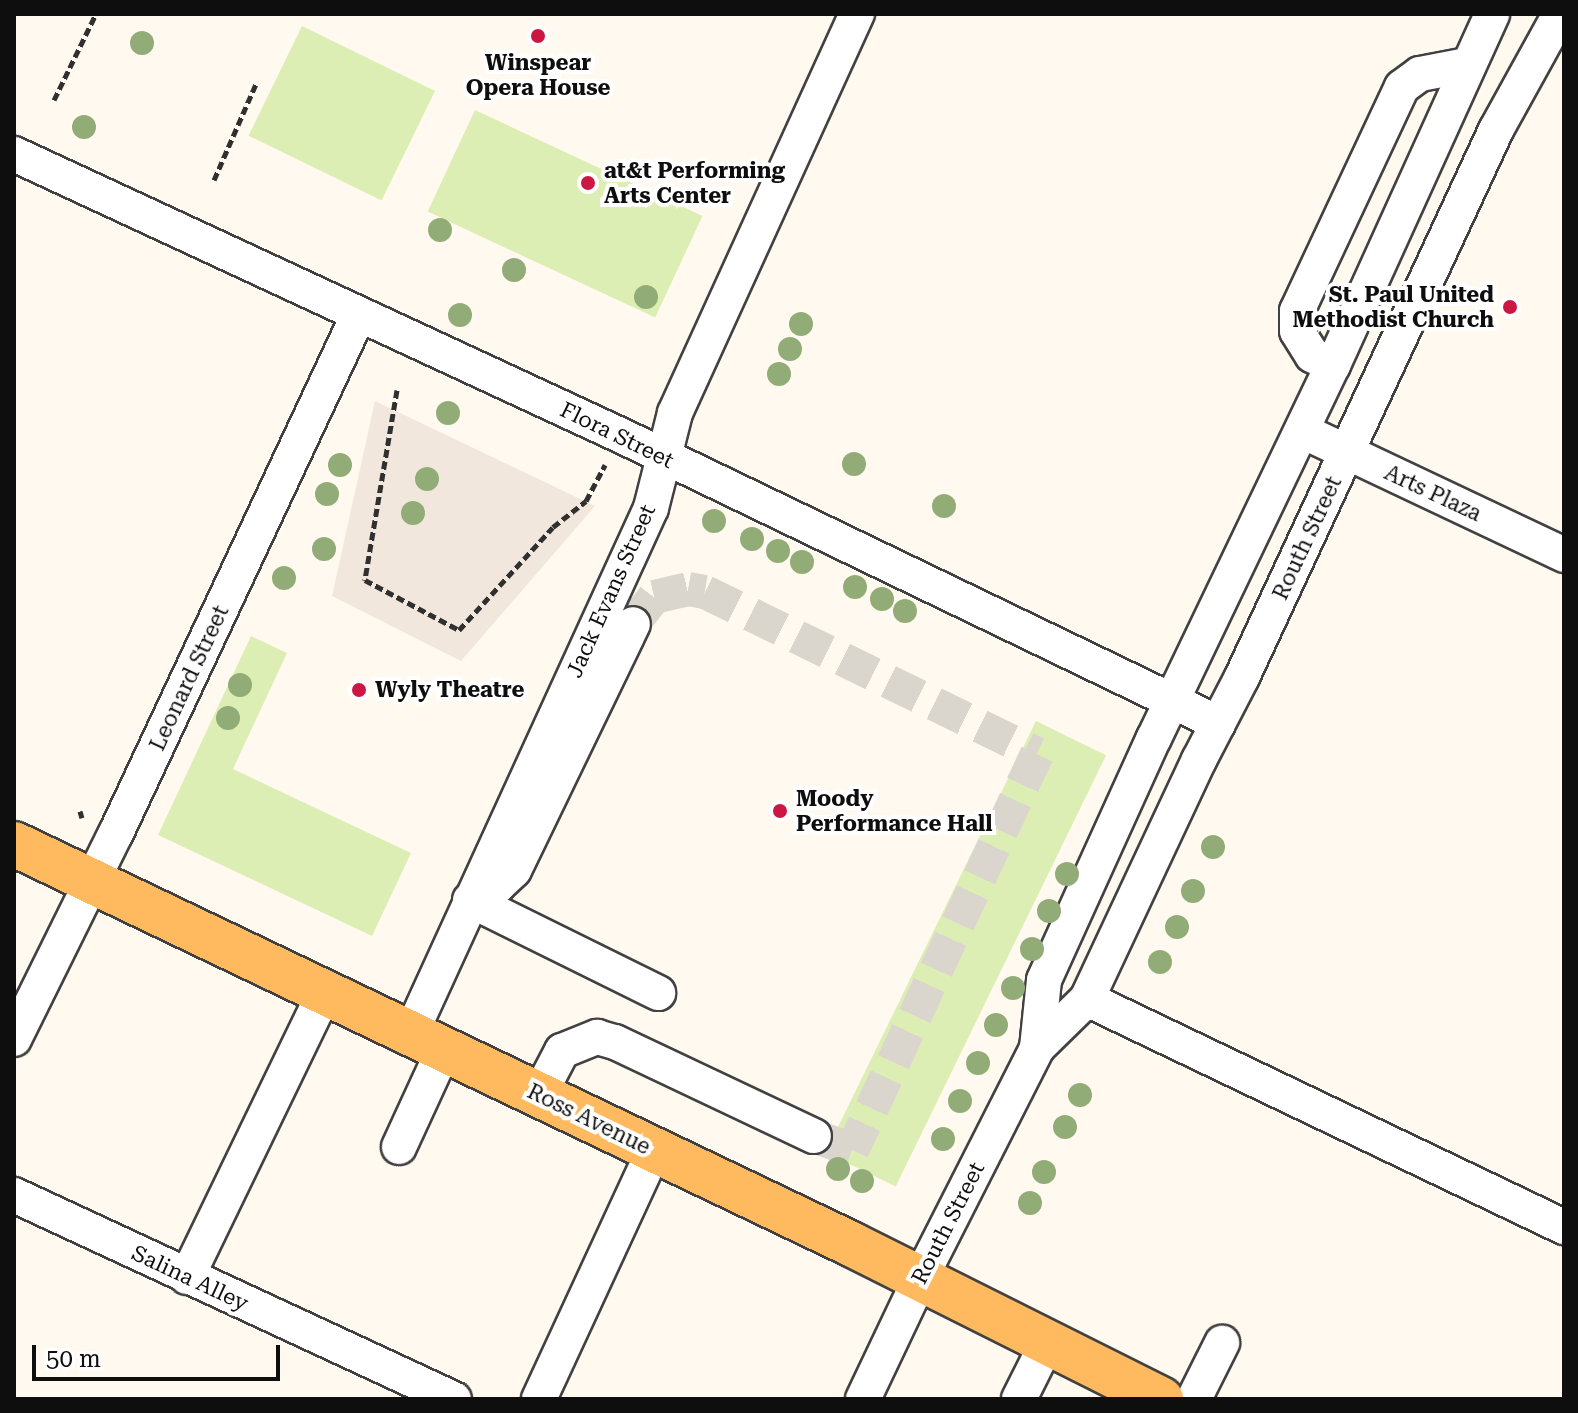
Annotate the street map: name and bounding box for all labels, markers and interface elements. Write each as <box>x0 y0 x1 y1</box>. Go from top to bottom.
marker: Winspear Opera House <box>529 27 547 45</box>
place label: Winspear Opera House <box>466 49 610 100</box>
place label: at&t Performing Arts Center <box>604 157 785 208</box>
marker: at&t Performing Arts Center <box>579 174 597 192</box>
place label: St. Paul United Methodist Church <box>1293 281 1494 332</box>
marker: St. Paul United Methodist Church <box>1501 298 1519 316</box>
street label: Flora Street <box>556 396 678 474</box>
street label: Arts Plaza <box>1380 459 1486 527</box>
street label: Routh Street <box>1267 472 1347 604</box>
street label: Jack Evans Street <box>561 500 661 682</box>
street label: Leonard Street <box>144 601 234 755</box>
place label: Wyly Theatre <box>375 677 525 703</box>
marker: Wyly Theatre <box>350 681 368 699</box>
place label: Moody Performance Hall <box>796 785 992 836</box>
marker: Moody Performance Hall <box>771 802 789 820</box>
street label: Ross Avenue <box>523 1078 655 1160</box>
street label: Routh Street <box>906 1158 990 1288</box>
street label: Salina Alley <box>128 1240 252 1316</box>
scale bar <box>36 1329 284 1379</box>
text: 50 m <box>46 1345 101 1373</box>

